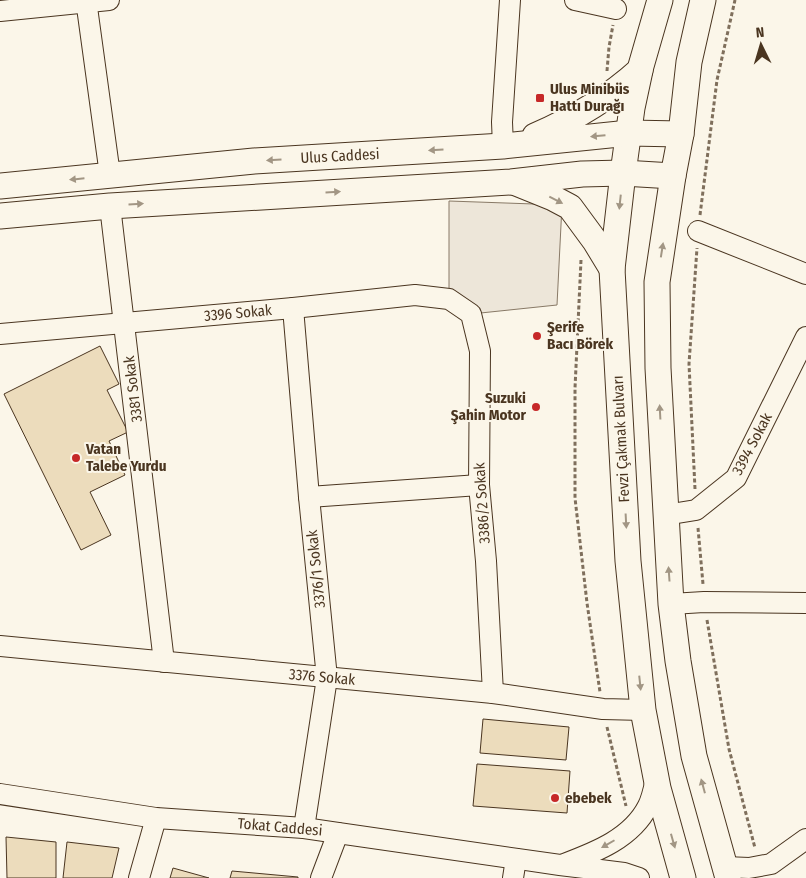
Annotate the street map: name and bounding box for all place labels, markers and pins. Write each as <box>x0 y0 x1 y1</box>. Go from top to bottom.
place label: Ulus Minibüs Hattı Durağı <box>550 80 630 115</box>
marker: Ulus Minibüs Hattı Durağı <box>534 92 546 104</box>
place label: Şerife Bacı Börek <box>547 318 613 353</box>
marker: Şerife Bacı Börek <box>531 330 543 342</box>
place label: Suzuki Şahin Motor <box>451 389 526 425</box>
marker: Suzuki Şahin Motor <box>530 401 542 413</box>
place label: Vatan Talebe Yurdu <box>85 440 167 475</box>
marker: Vatan Talebe Yurdu <box>70 452 82 464</box>
place label: ebebek <box>565 789 612 807</box>
marker: ebebek <box>549 792 561 804</box>

